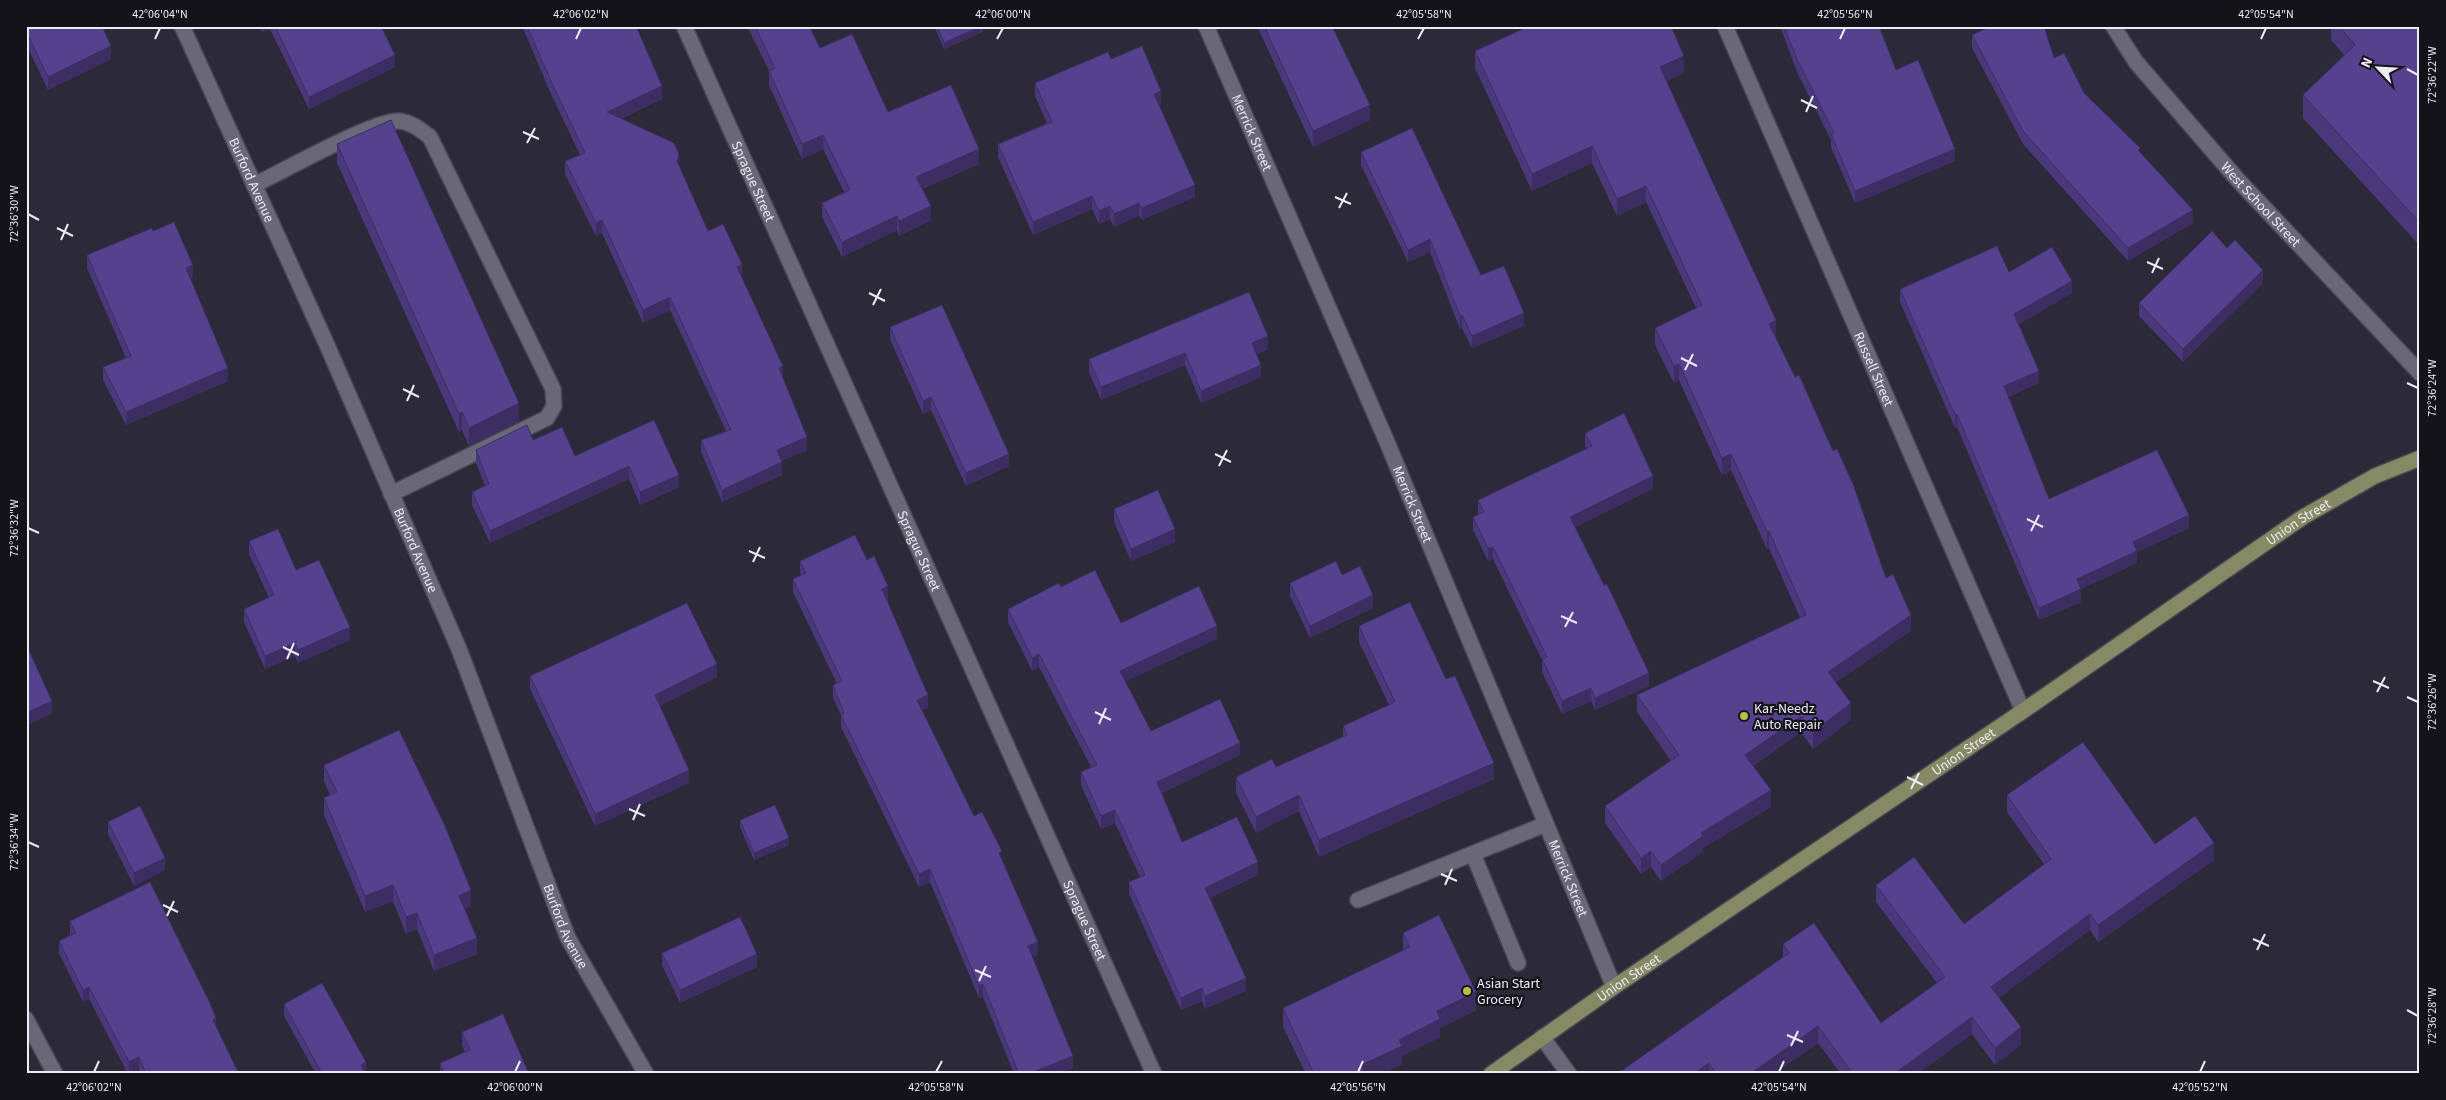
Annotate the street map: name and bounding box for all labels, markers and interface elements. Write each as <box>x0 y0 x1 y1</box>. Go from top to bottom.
text: 42°06'04"N <box>132 6 188 23</box>
text: 42°06'02"N <box>553 6 609 23</box>
text: 42°06'00"N <box>975 6 1031 23</box>
text: 42°05'58"N <box>1396 6 1452 23</box>
text: 42°05'56"N <box>1817 6 1873 23</box>
text: 42°05'54"N <box>2238 6 2294 23</box>
north arrow <box>2354 42 2404 92</box>
text: 72°36'22"W <box>2424 46 2441 104</box>
text: N <box>2356 54 2378 71</box>
street label: Merrick Street <box>1226 91 1277 174</box>
street label: Burford Avenue <box>223 135 279 226</box>
street label: Sprague Street <box>726 138 780 225</box>
street label: West School Street <box>2216 158 2305 252</box>
text: 72°36'30"W <box>6 185 23 243</box>
street label: Russell Street <box>1848 329 1898 410</box>
text: 72°36'24"W <box>2424 359 2441 417</box>
street label: Merrick Street <box>1387 463 1437 546</box>
street label: Union Street <box>2262 494 2335 551</box>
text: 72°36'32"W <box>6 499 23 557</box>
street label: Burford Avenue <box>388 505 442 596</box>
street label: Sprague Street <box>892 508 945 595</box>
text: 72°36'26"W <box>2424 673 2441 731</box>
place label: Kar-Needz Auto Repair <box>1754 699 1822 735</box>
marker: Kar-Needz Auto Repair <box>1738 710 1750 722</box>
street label: Union Street <box>1928 723 2000 781</box>
text: 72°36'34"W <box>6 813 23 871</box>
street label: Merrick Street <box>1543 837 1593 920</box>
street label: Sprague Street <box>1057 877 1111 964</box>
street label: Burford Avenue <box>538 881 593 973</box>
street label: Union Street <box>1593 949 1665 1007</box>
place label: Asian Start Grocery <box>1477 974 1540 1010</box>
marker: Asian Start Grocery <box>1461 985 1473 997</box>
text: 72°36'28"W <box>2424 987 2441 1045</box>
text: 42°06'02"N <box>66 1079 122 1096</box>
text: 42°06'00"N <box>487 1079 543 1096</box>
text: 42°05'58"N <box>908 1079 964 1096</box>
text: 42°05'56"N <box>1330 1079 1386 1096</box>
text: 42°05'54"N <box>1751 1079 1807 1096</box>
text: 42°05'52"N <box>2172 1079 2228 1096</box>

